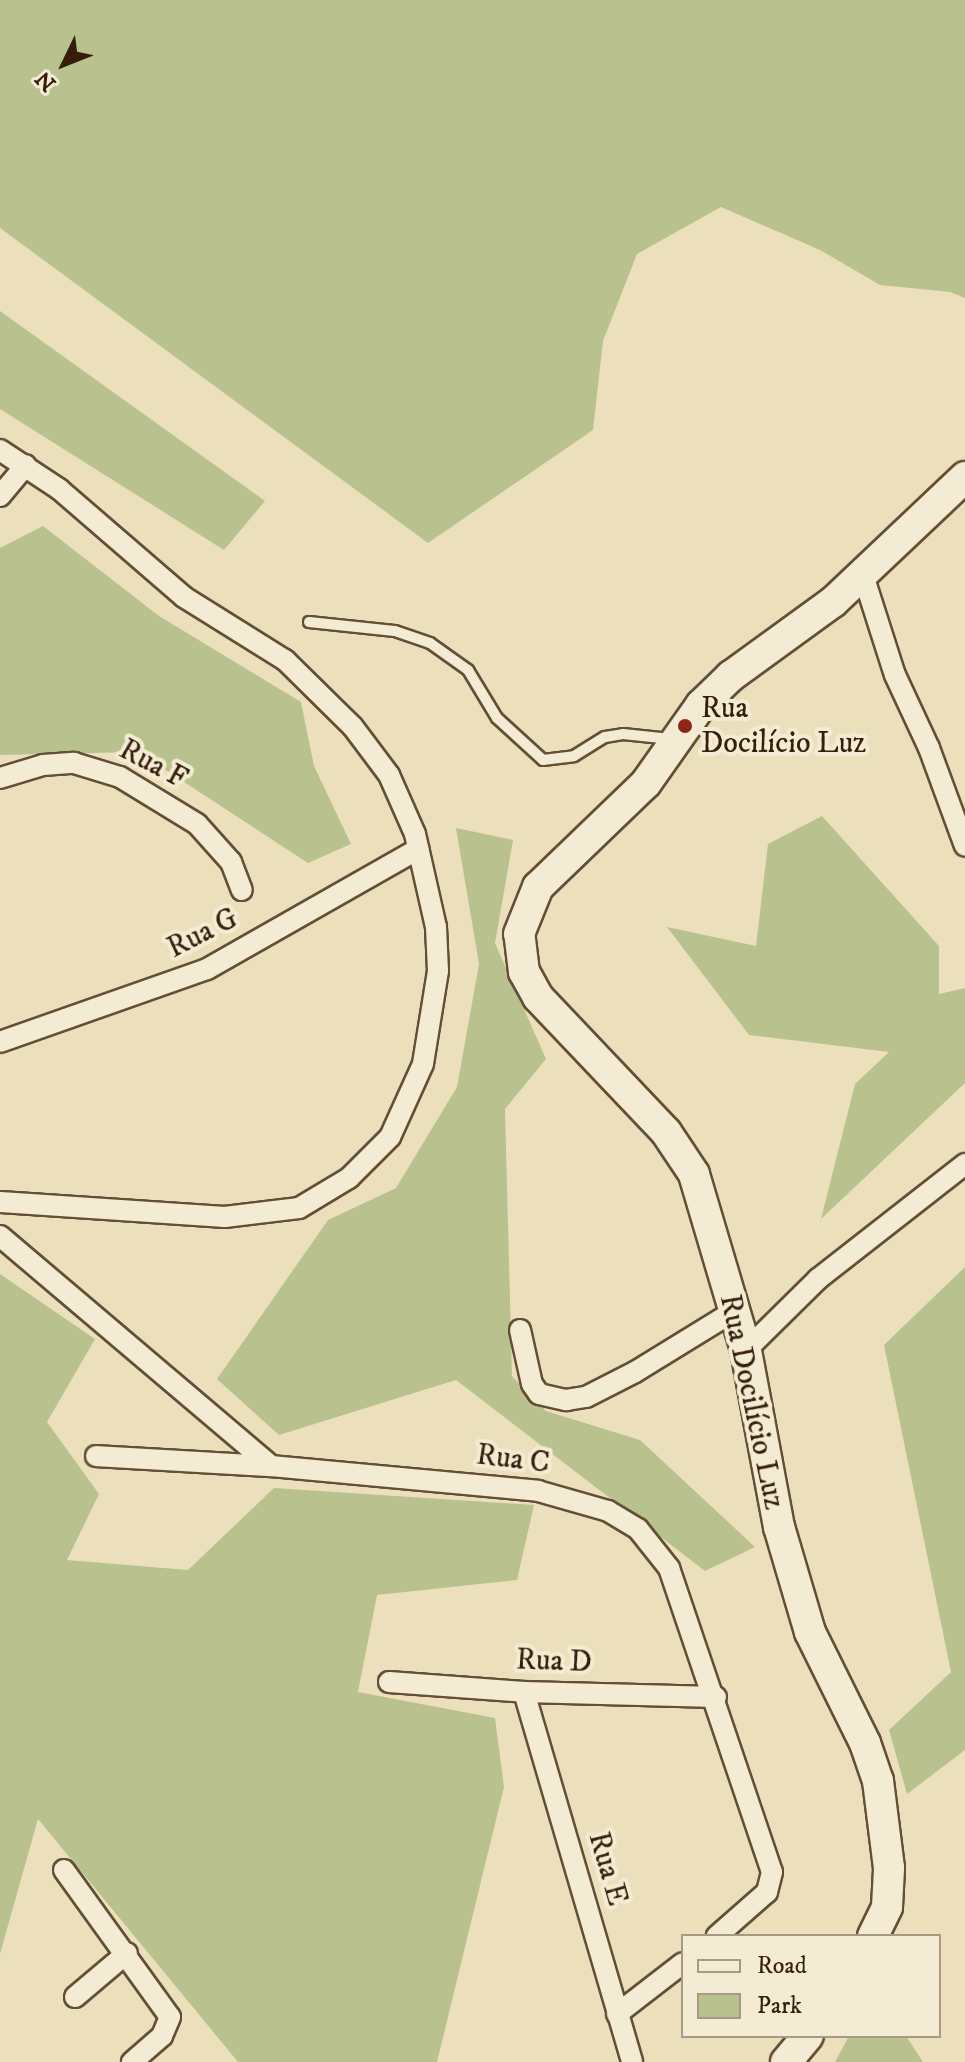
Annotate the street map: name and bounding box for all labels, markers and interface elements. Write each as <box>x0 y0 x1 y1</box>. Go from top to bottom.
north arrow <box>24 24 104 104</box>
text: N <box>30 65 62 97</box>
place label: Rua Docilício Luz <box>701 691 866 762</box>
marker: Rua Docilício Luz <box>676 717 694 735</box>
street label: Rua F <box>113 732 193 798</box>
street label: Rua G <box>162 901 244 967</box>
street label: Rua Docilício Luz <box>711 1291 791 1513</box>
street label: Rua C <box>474 1438 552 1482</box>
street label: Rua D <box>515 1643 593 1681</box>
street label: Rua E <box>579 1828 635 1910</box>
legend <box>681 1934 941 2038</box>
text: Road <box>757 1951 807 1981</box>
text: Park <box>757 1991 802 2021</box>

